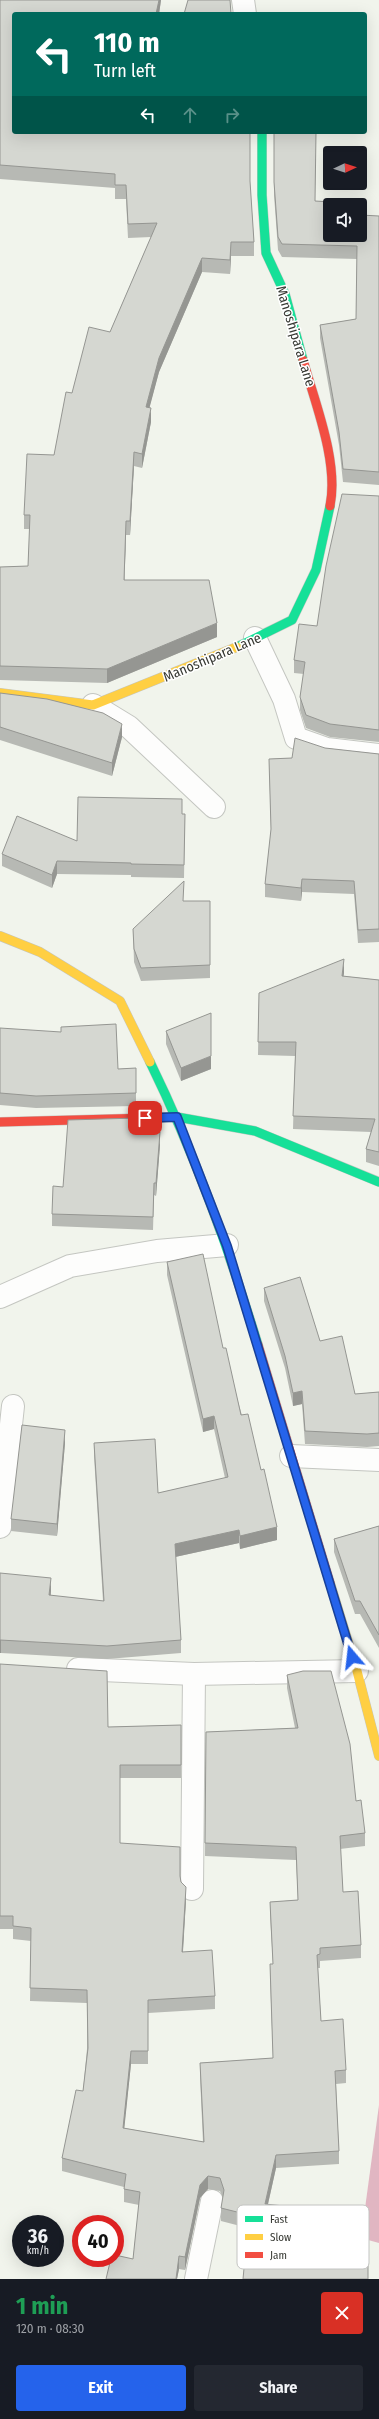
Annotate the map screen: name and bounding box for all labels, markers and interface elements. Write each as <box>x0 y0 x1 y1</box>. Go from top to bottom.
text: 110 m <box>94 26 160 59</box>
icon: left <box>28 28 80 80</box>
text: Turn left <box>94 60 156 82</box>
icon: left <box>137 104 159 126</box>
icon: ahead <box>179 104 201 126</box>
icon: right <box>221 104 243 126</box>
north arrow <box>323 146 367 190</box>
map controls <box>323 146 367 242</box>
button: sound <box>323 198 367 242</box>
street label: Manoshipara Lane <box>272 284 319 389</box>
street label: Manoshipara Lane <box>161 629 264 686</box>
pin <box>128 1101 162 1135</box>
icon: arrive <box>134 1107 156 1129</box>
position arrow <box>331 1636 373 1678</box>
legend <box>237 2205 369 2269</box>
text: Fast <box>270 2213 288 2226</box>
speed limit sign: 40 <box>72 2215 124 2267</box>
text: 36 <box>28 2224 48 2248</box>
text: Slow <box>270 2231 291 2244</box>
text: km/h <box>27 2245 49 2257</box>
text: Jam <box>270 2249 287 2262</box>
text: 1 min <box>16 2292 68 2320</box>
button: close <box>321 2292 363 2334</box>
text: 120 m · 08:30 <box>16 2321 84 2336</box>
button: Exit <box>16 2365 186 2411</box>
button: Share <box>194 2365 363 2411</box>

